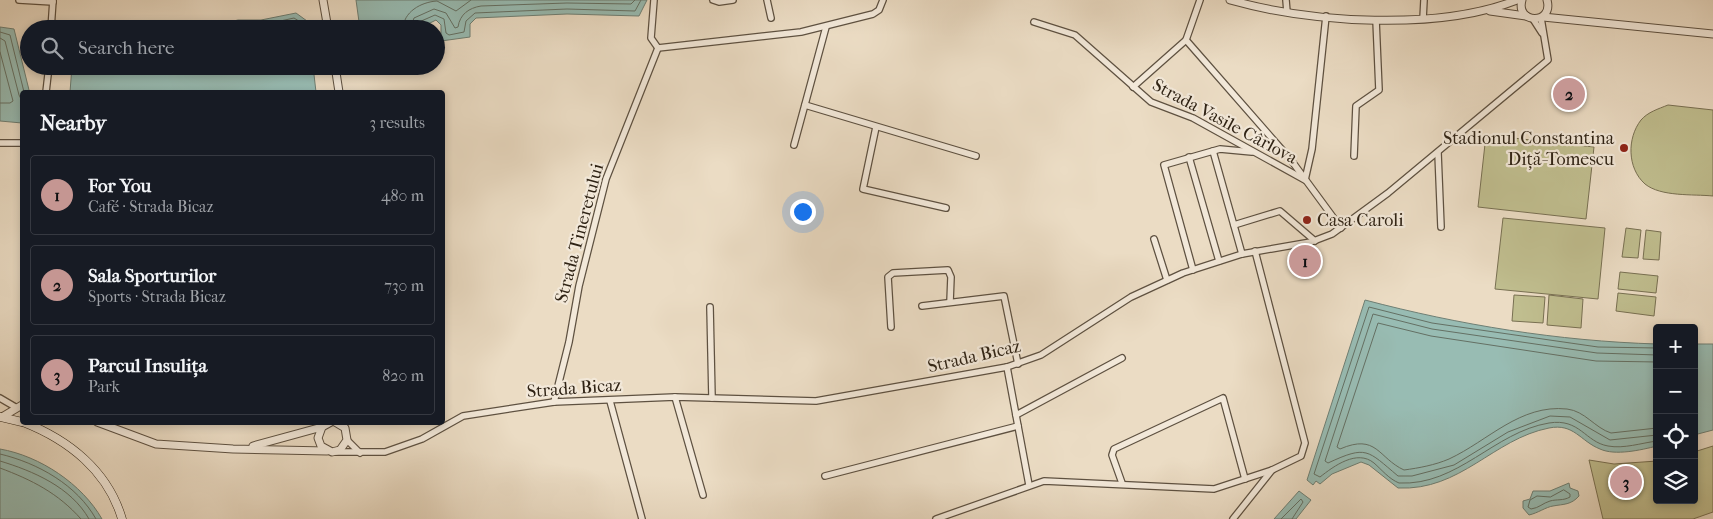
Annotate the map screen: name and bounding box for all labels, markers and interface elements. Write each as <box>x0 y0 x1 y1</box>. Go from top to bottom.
search box <box>20 20 445 75</box>
icon: search <box>38 34 66 62</box>
text: Search here <box>78 37 174 59</box>
street label: Strada Vasile Cârlova <box>1149 74 1301 169</box>
pin: 2 <box>1553 75 1585 113</box>
text: Nearby <box>40 111 106 135</box>
text: 3 results <box>369 113 425 132</box>
place label: Stadionul Constantina Diță-Tomescu <box>1443 128 1615 170</box>
marker: Stadionul Constantina Diță-Tomescu <box>1618 142 1630 154</box>
street label: Strada Tineretului <box>551 160 608 305</box>
text: For You <box>88 175 151 197</box>
text: 1 <box>54 186 60 205</box>
text: 480 m <box>381 186 424 205</box>
text: Café · Strada Bicaz <box>88 197 214 216</box>
your location <box>790 199 816 225</box>
place label: Casa Caroli <box>1317 210 1404 231</box>
marker: Casa Caroli <box>1301 214 1313 226</box>
pin: 1 <box>1289 242 1321 280</box>
text: Sala Sporturilor <box>88 265 216 287</box>
text: 2 <box>53 276 61 295</box>
text: 730 m <box>384 276 424 295</box>
text: Sports · Strada Bicaz <box>88 287 226 306</box>
map controls <box>1653 324 1698 504</box>
button: + <box>1653 324 1698 369</box>
street label: Strada Bicaz <box>926 336 1023 377</box>
text: Parcul Insulița <box>88 355 207 377</box>
text: 3 <box>54 366 60 385</box>
text: 820 m <box>382 366 424 385</box>
button: − <box>1653 369 1698 414</box>
street label: Strada Bicaz <box>526 375 622 402</box>
text: Park <box>88 377 120 396</box>
button: locate <box>1653 414 1698 459</box>
button: layers <box>1653 459 1698 504</box>
pin: 3 <box>1610 463 1642 501</box>

